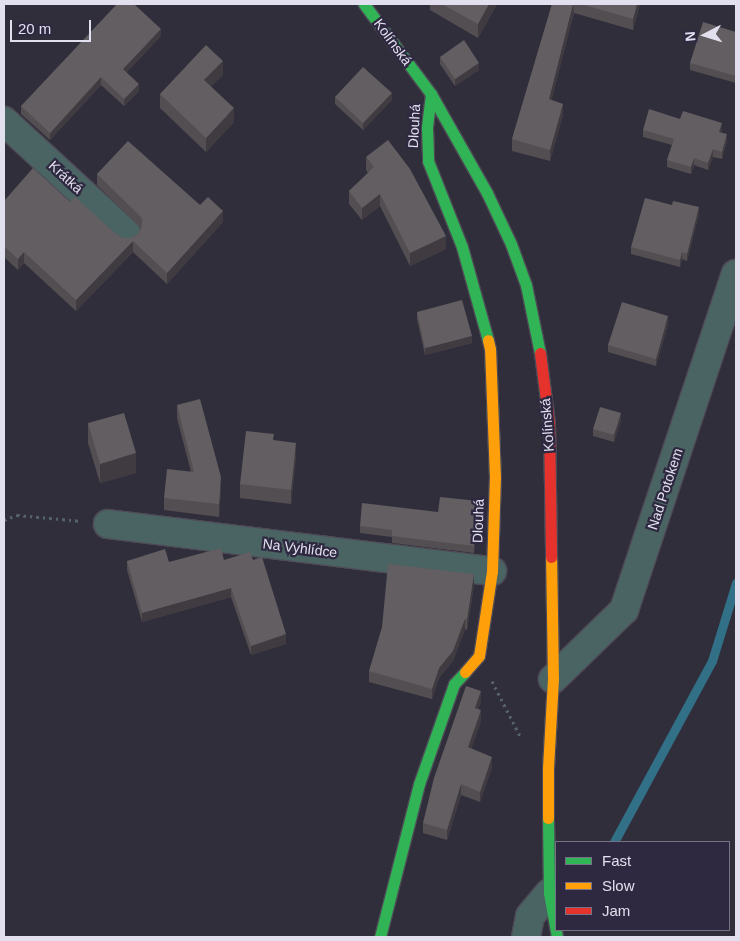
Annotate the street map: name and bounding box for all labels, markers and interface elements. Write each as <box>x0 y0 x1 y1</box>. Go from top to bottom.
scale bar <box>12 10 94 42</box>
north arrow <box>680 10 730 60</box>
street label: Kolínská <box>370 15 416 69</box>
text: 20 m <box>18 20 51 37</box>
text: N <box>682 31 698 42</box>
street label: Dlouhá <box>404 103 424 149</box>
street label: Krátká <box>45 157 87 197</box>
street label: Kolínská <box>537 398 557 452</box>
street label: Nad Potokem <box>644 446 686 532</box>
street label: Dlouhá <box>469 499 487 543</box>
street label: Na Vyhlídce <box>262 535 338 561</box>
legend <box>555 841 730 931</box>
text: Fast <box>602 852 631 869</box>
text: Slow <box>602 877 635 894</box>
text: Jam <box>602 902 630 919</box>

